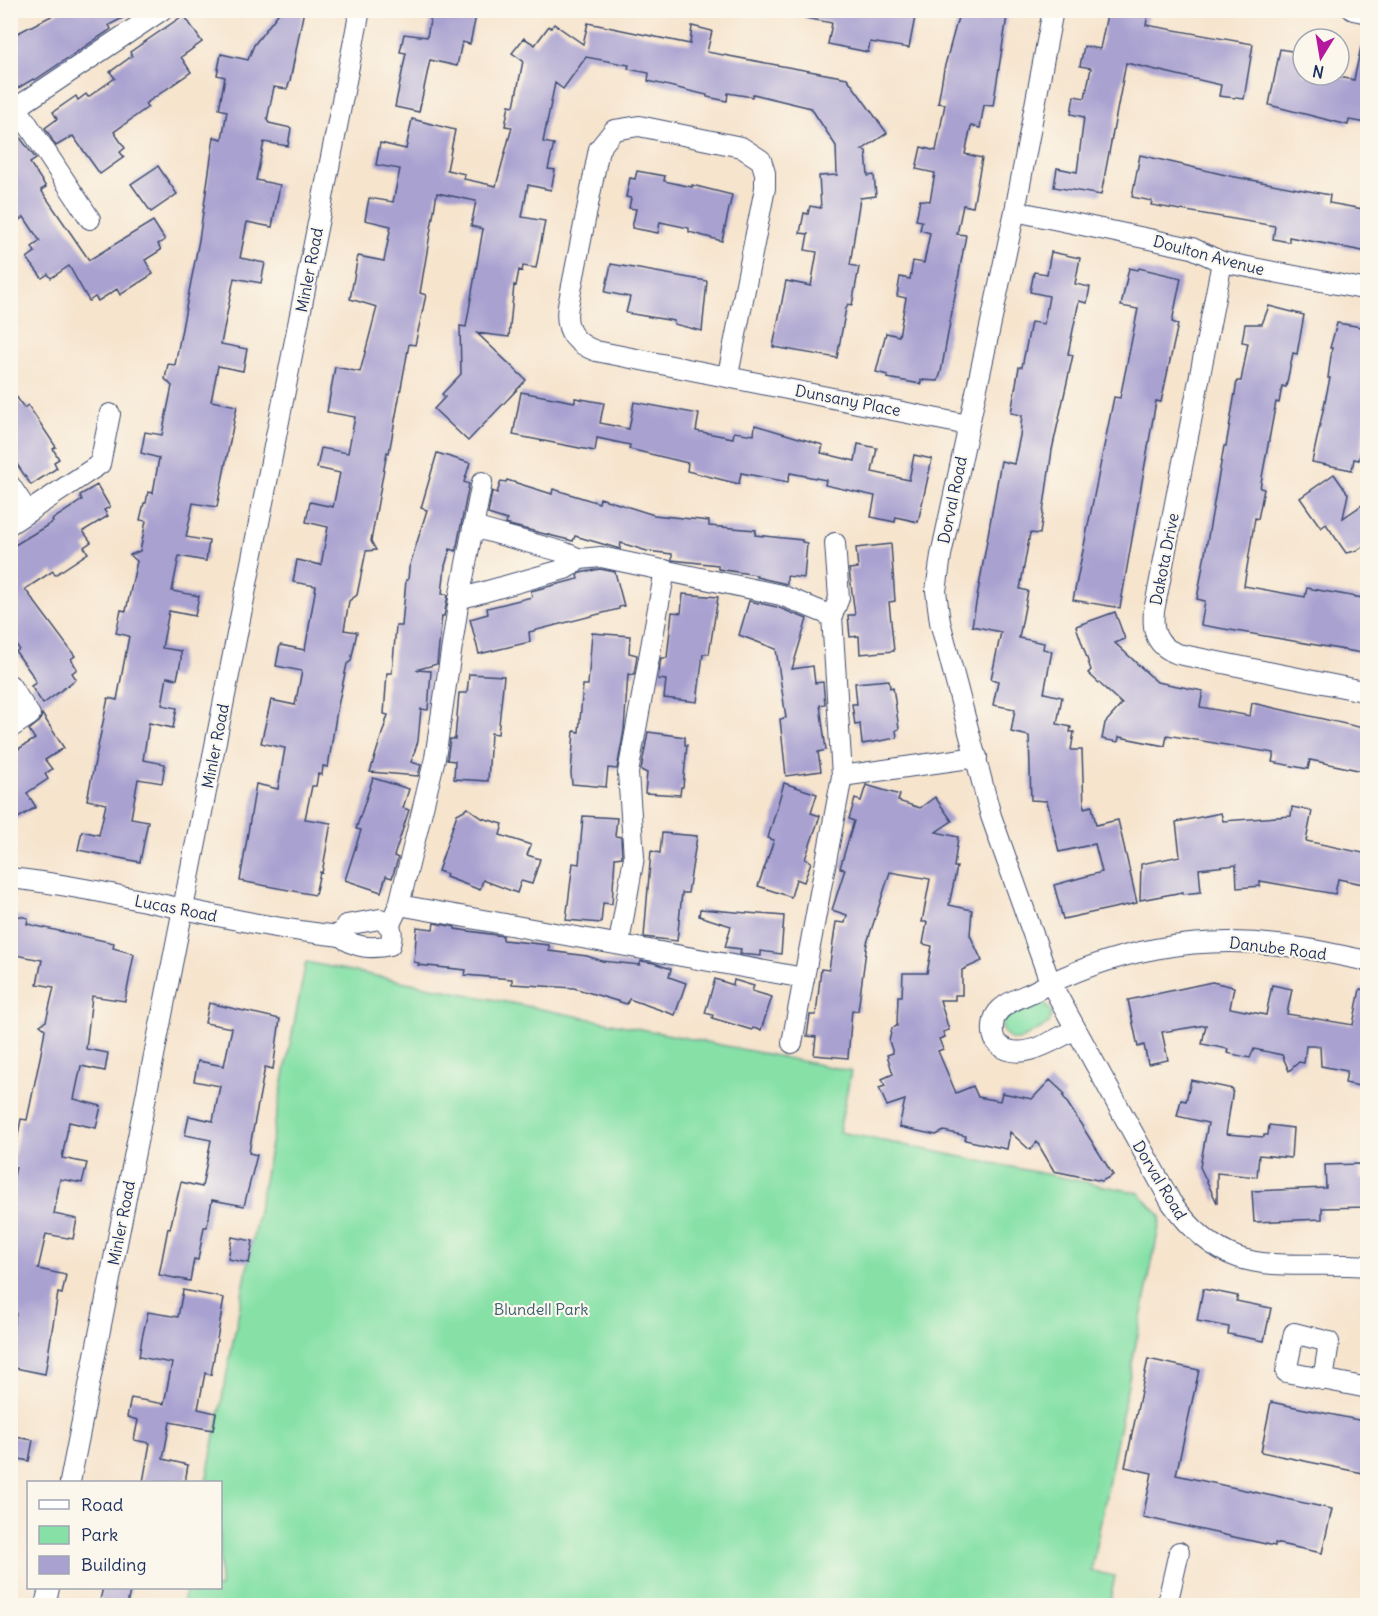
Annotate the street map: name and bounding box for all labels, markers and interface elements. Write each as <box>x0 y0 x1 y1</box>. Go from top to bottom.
north arrow <box>1291 27 1351 87</box>
text: N <box>1311 61 1325 83</box>
street label: Minler Road <box>291 226 327 314</box>
street label: Doulton Avenue <box>1151 231 1267 279</box>
street label: Dunsany Place <box>793 380 903 420</box>
street label: Dorval Road <box>933 455 971 545</box>
street label: Dakota Drive <box>1145 511 1183 607</box>
street label: Minler Road <box>197 702 233 790</box>
street label: Lucas Road <box>133 890 219 926</box>
street label: Danube Road <box>1228 932 1328 964</box>
street label: Dorval Road <box>1129 1137 1191 1223</box>
street label: Minler Road <box>103 1179 139 1267</box>
park label: Blundell Park <box>494 1299 588 1319</box>
legend <box>27 1481 222 1589</box>
text: Road <box>81 1493 124 1516</box>
text: Park <box>81 1523 118 1546</box>
text: Building <box>81 1553 146 1576</box>

